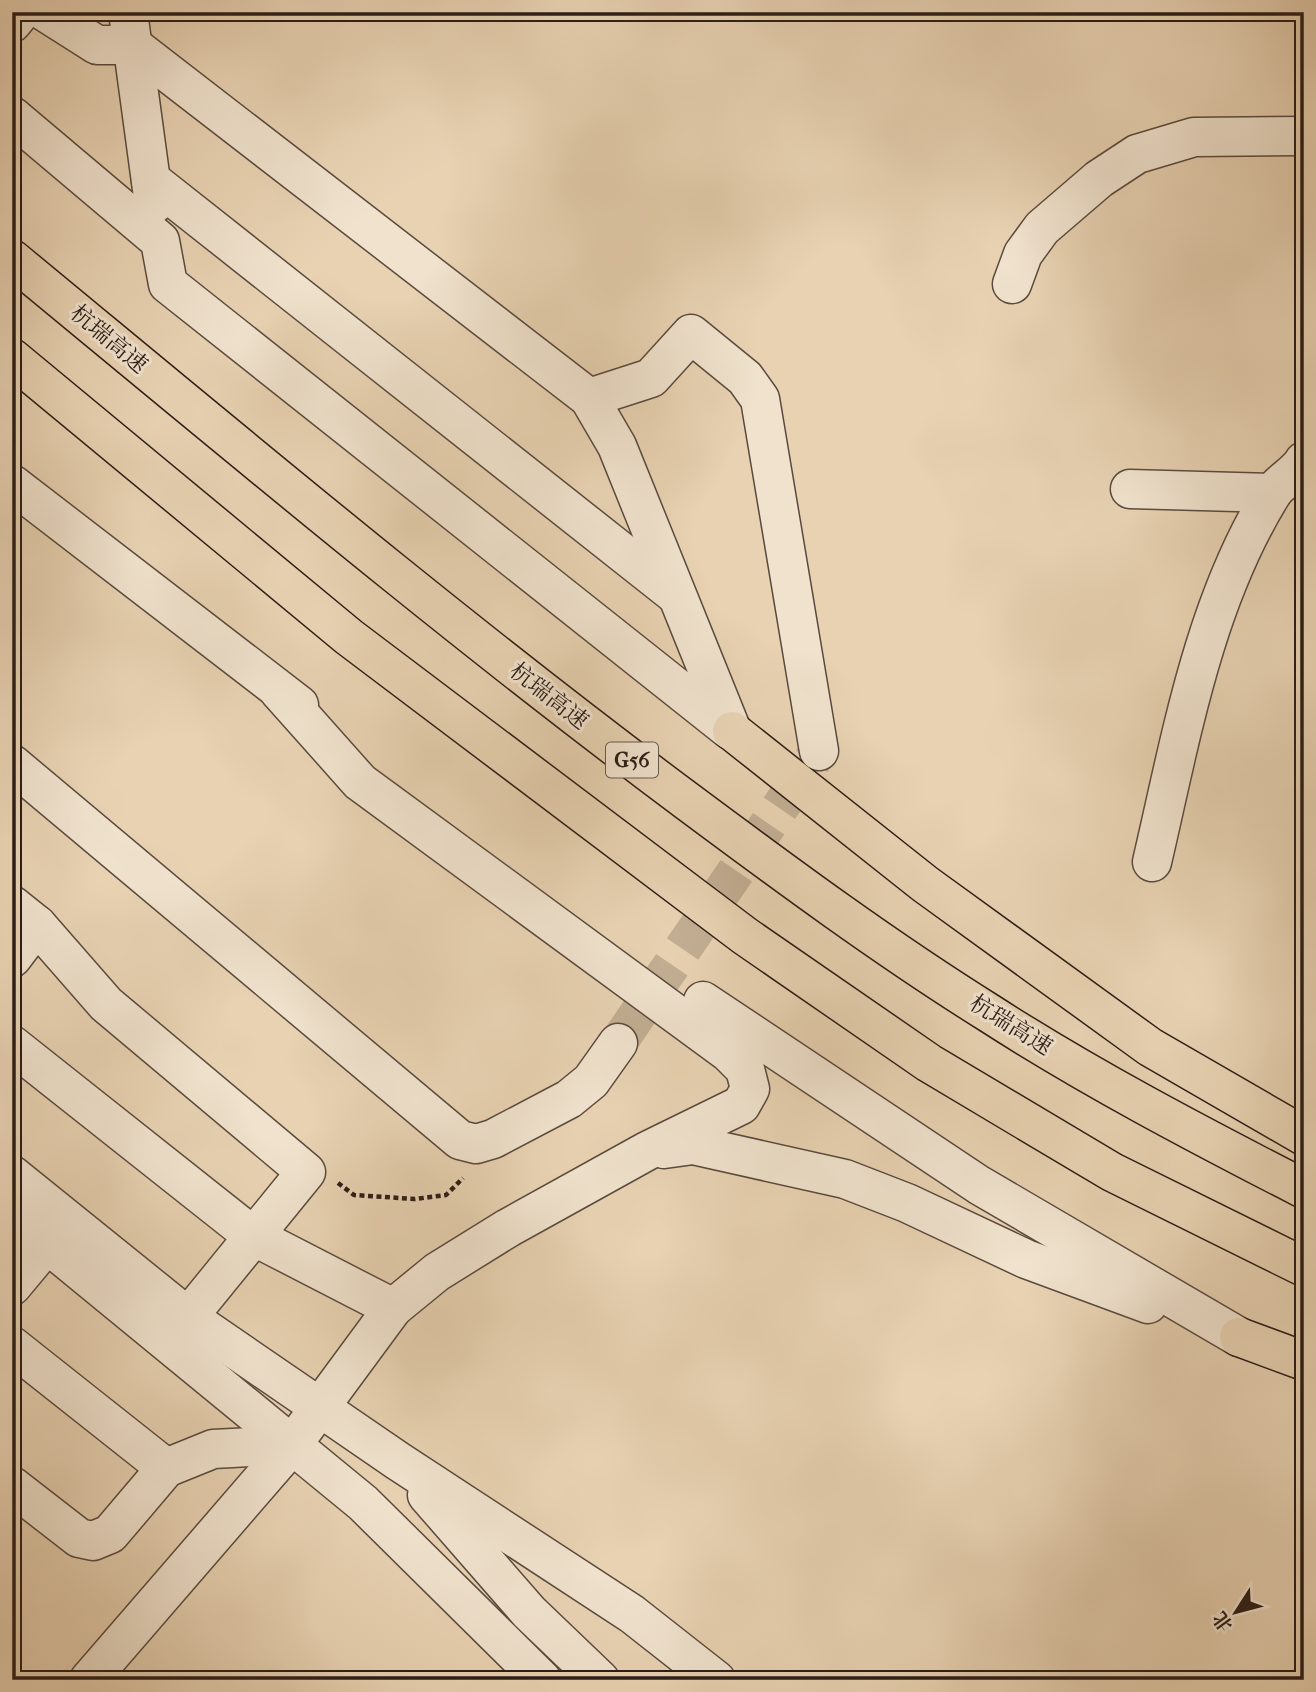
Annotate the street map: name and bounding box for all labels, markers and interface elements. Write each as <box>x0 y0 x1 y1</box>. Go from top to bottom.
street label: 杭瑞高速 <box>65 299 153 379</box>
street label: 杭瑞高速 <box>504 657 594 735</box>
road number: G56 <box>606 742 658 778</box>
street label: 杭瑞高速 <box>965 989 1057 1061</box>
north arrow <box>1200 1576 1270 1646</box>
text: 北 <box>1209 1607 1238 1636</box>

